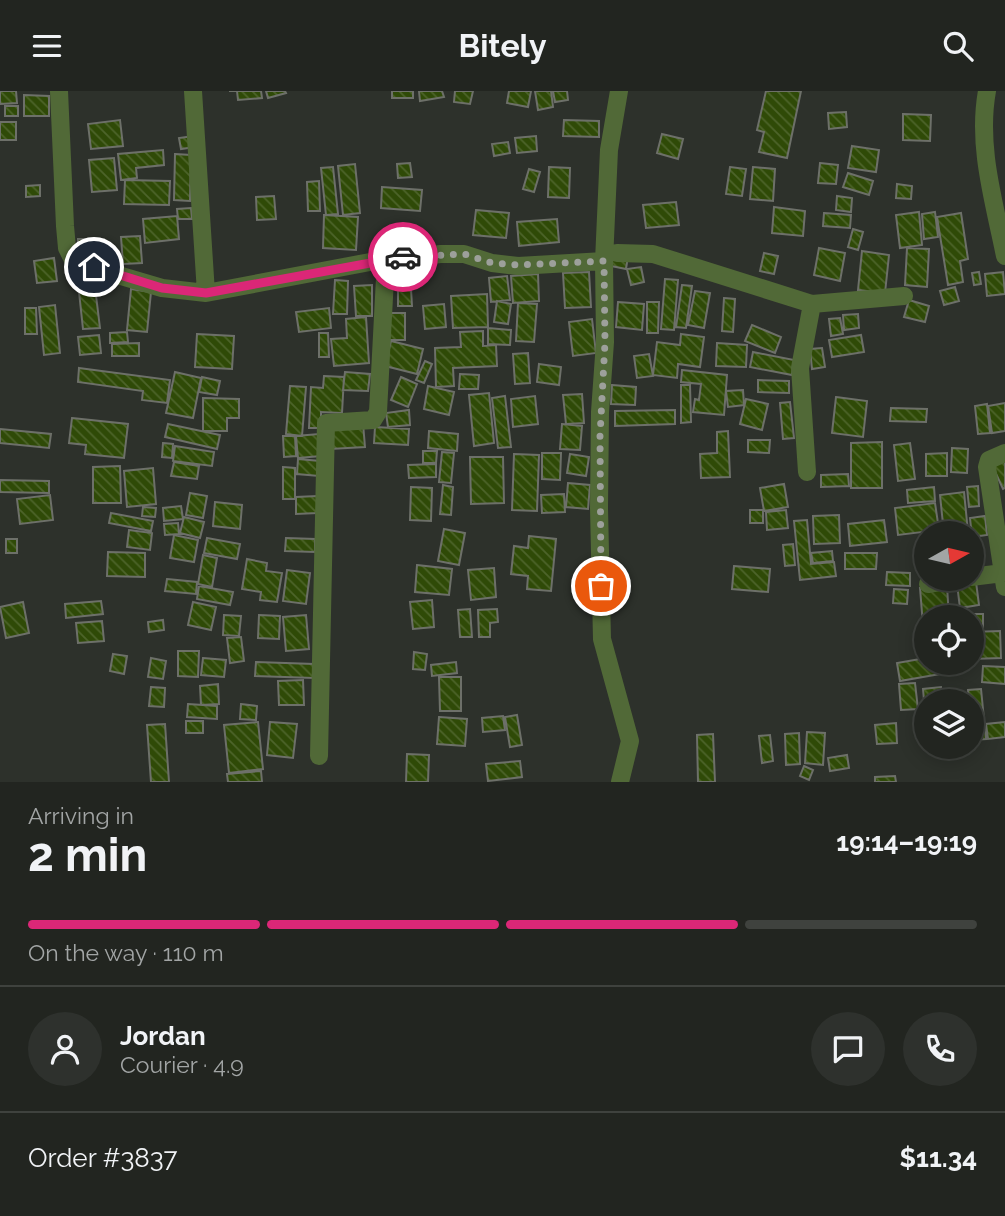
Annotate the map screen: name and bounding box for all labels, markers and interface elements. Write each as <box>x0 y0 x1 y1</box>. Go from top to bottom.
icon: menu <box>28 27 66 65</box>
text: Bitely <box>458 27 547 64</box>
icon: search <box>939 27 977 65</box>
courier <box>368 222 438 292</box>
pin <box>64 237 124 297</box>
icon: car <box>384 238 422 276</box>
icon: home <box>75 248 113 286</box>
north arrow <box>914 521 984 591</box>
map controls <box>914 521 984 759</box>
pin <box>571 556 631 616</box>
icon: bag <box>582 567 620 605</box>
button: locate <box>914 605 984 675</box>
button: layers <box>914 689 984 759</box>
text: Arriving in <box>28 802 134 829</box>
text: 19:14–19:19 <box>836 827 977 857</box>
text: 2 min <box>28 828 147 882</box>
text: On the way · 110 m <box>28 939 224 966</box>
button: person <box>28 1012 102 1086</box>
button: chat <box>811 1012 885 1086</box>
button: phone <box>903 1012 977 1086</box>
text: Jordan <box>120 1021 206 1051</box>
text: Courier · 4.9 <box>120 1051 244 1078</box>
text: Order #3837 <box>28 1143 177 1173</box>
text: $11.34 <box>900 1143 977 1173</box>

